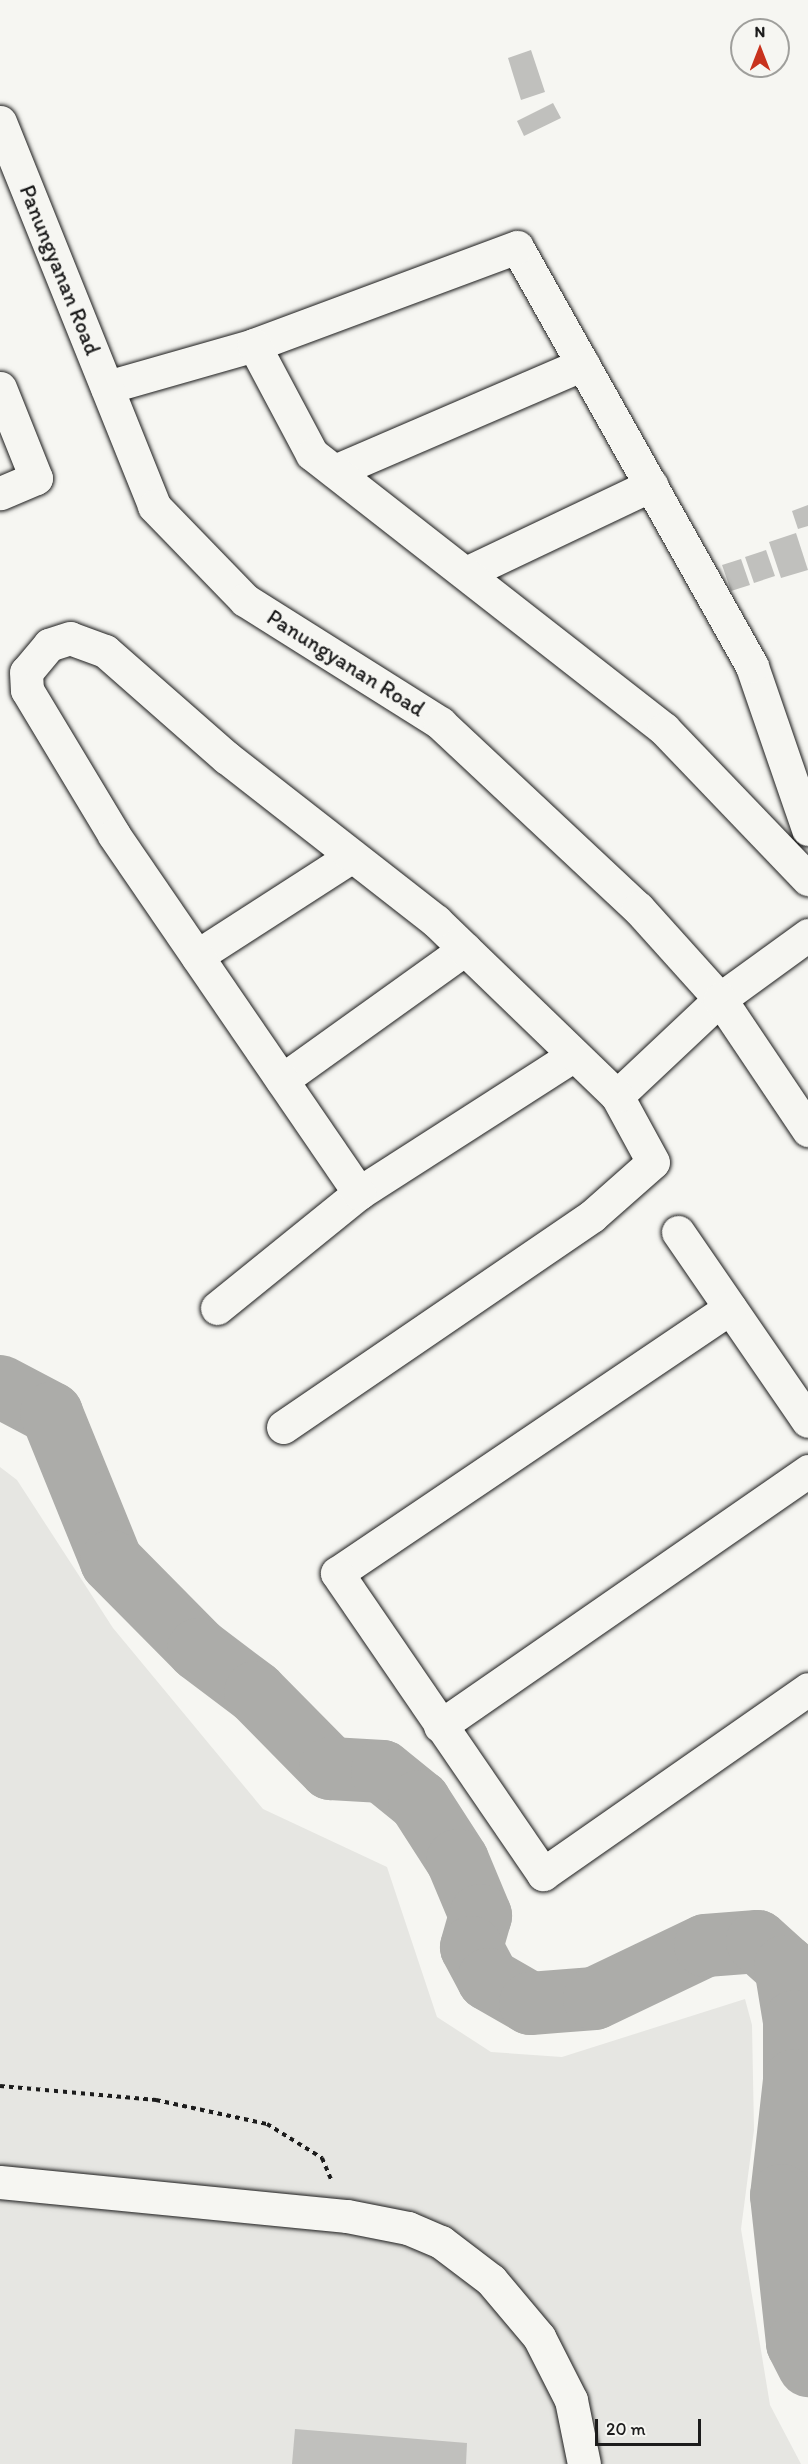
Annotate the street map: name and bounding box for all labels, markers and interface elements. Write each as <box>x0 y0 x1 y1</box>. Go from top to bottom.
north arrow <box>730 18 790 78</box>
text: N <box>755 22 765 41</box>
street label: Panungyanan Road <box>14 181 106 359</box>
street label: Panungyanan Road <box>262 604 430 722</box>
scale bar <box>598 2407 704 2445</box>
text: 20 m <box>606 2418 646 2440</box>

